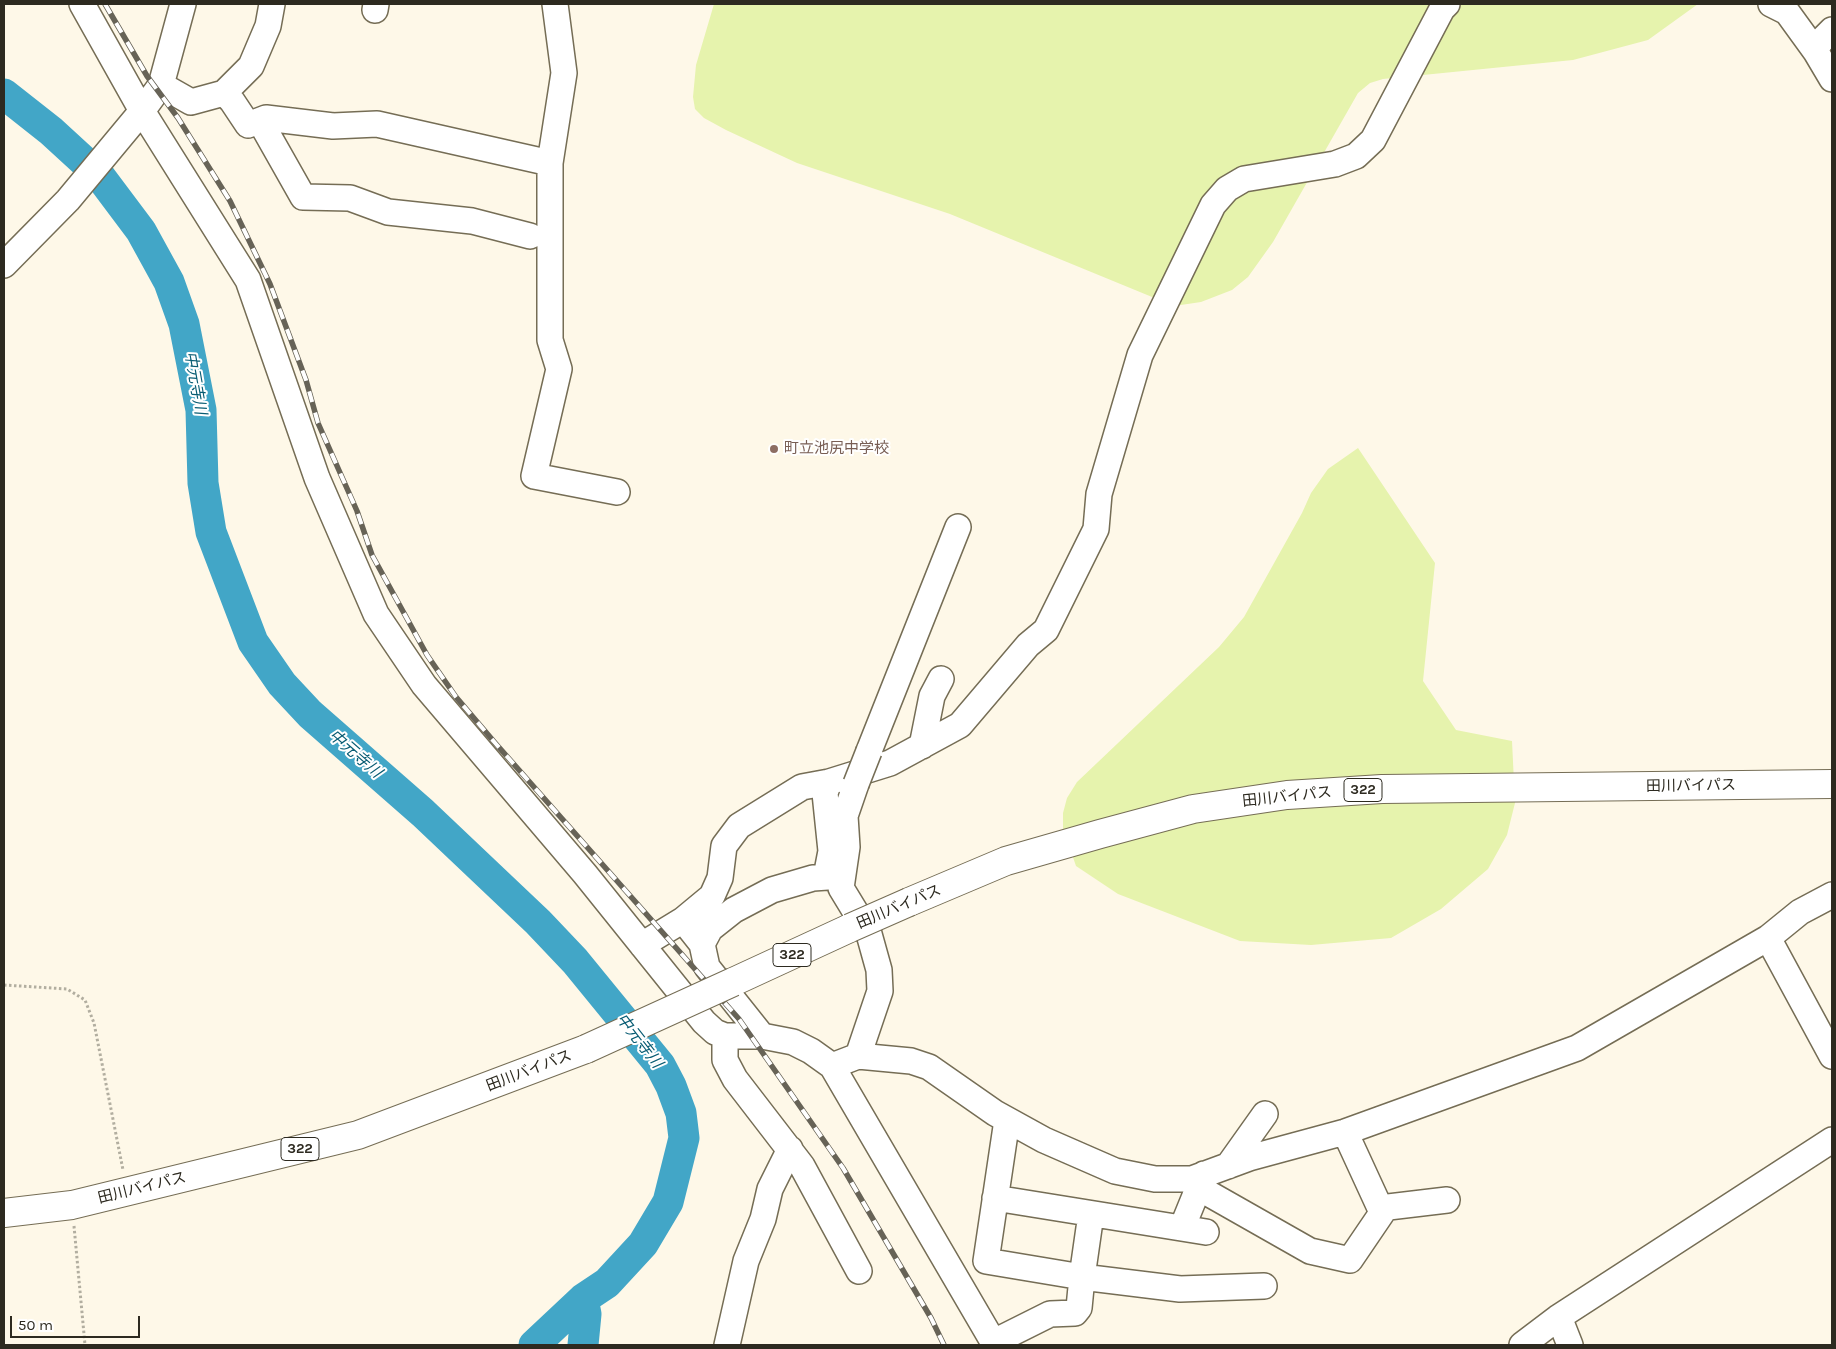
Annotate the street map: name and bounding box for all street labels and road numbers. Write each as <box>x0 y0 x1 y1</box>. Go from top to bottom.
street label: 田川バイパス <box>1646 776 1736 796</box>
road number: 322 <box>1344 778 1382 802</box>
street label: 田川バイパス <box>1241 783 1333 811</box>
street label: 田川バイパス <box>854 881 944 933</box>
road number: 322 <box>773 944 811 966</box>
street label: 田川バイパス <box>484 1046 574 1096</box>
road number: 322 <box>281 1138 319 1160</box>
street label: 田川バイパス <box>96 1168 188 1208</box>

